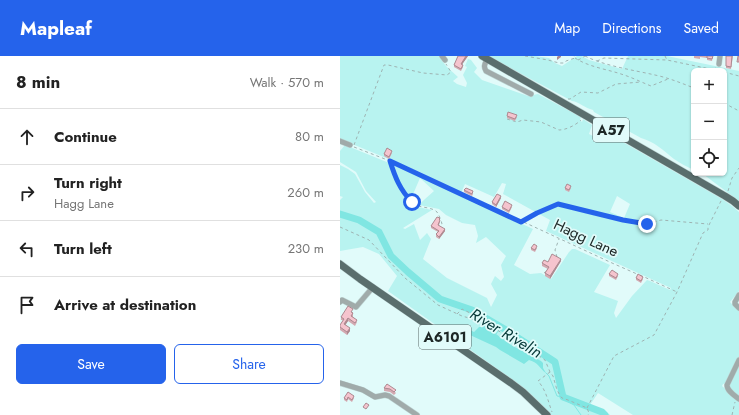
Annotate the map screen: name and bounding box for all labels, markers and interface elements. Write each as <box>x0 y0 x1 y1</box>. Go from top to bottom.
text: Mapleaf <box>20 15 92 42</box>
text: Map <box>554 18 580 38</box>
text: Directions <box>602 18 662 38</box>
text: Saved <box>684 18 719 38</box>
map controls <box>691 68 727 176</box>
button: + <box>691 68 727 104</box>
text: 8 min <box>16 70 60 94</box>
text: Walk · 570 m <box>250 73 324 92</box>
button: − <box>691 104 727 140</box>
road number: A57 <box>593 118 629 142</box>
icon: ahead <box>16 126 38 148</box>
text: Continue <box>54 126 117 148</box>
text: 80 m <box>295 127 324 146</box>
button: locate <box>691 140 727 176</box>
text: Turn right <box>54 172 122 194</box>
icon: right <box>16 182 38 204</box>
text: 260 m <box>287 183 324 202</box>
route start <box>403 193 421 211</box>
text: Hagg Lane <box>54 194 114 213</box>
street label: Hagg Lane <box>550 213 622 263</box>
route end <box>638 215 656 233</box>
icon: left <box>16 238 38 260</box>
text: Turn left <box>54 238 112 260</box>
text: 230 m <box>288 239 324 258</box>
icon: arrive <box>16 294 38 316</box>
text: Arrive at destination <box>54 294 196 316</box>
water label: River Rivelin <box>466 302 546 364</box>
road number: A6101 <box>419 325 471 349</box>
button: Save <box>16 344 166 384</box>
button: Share <box>174 344 324 384</box>

